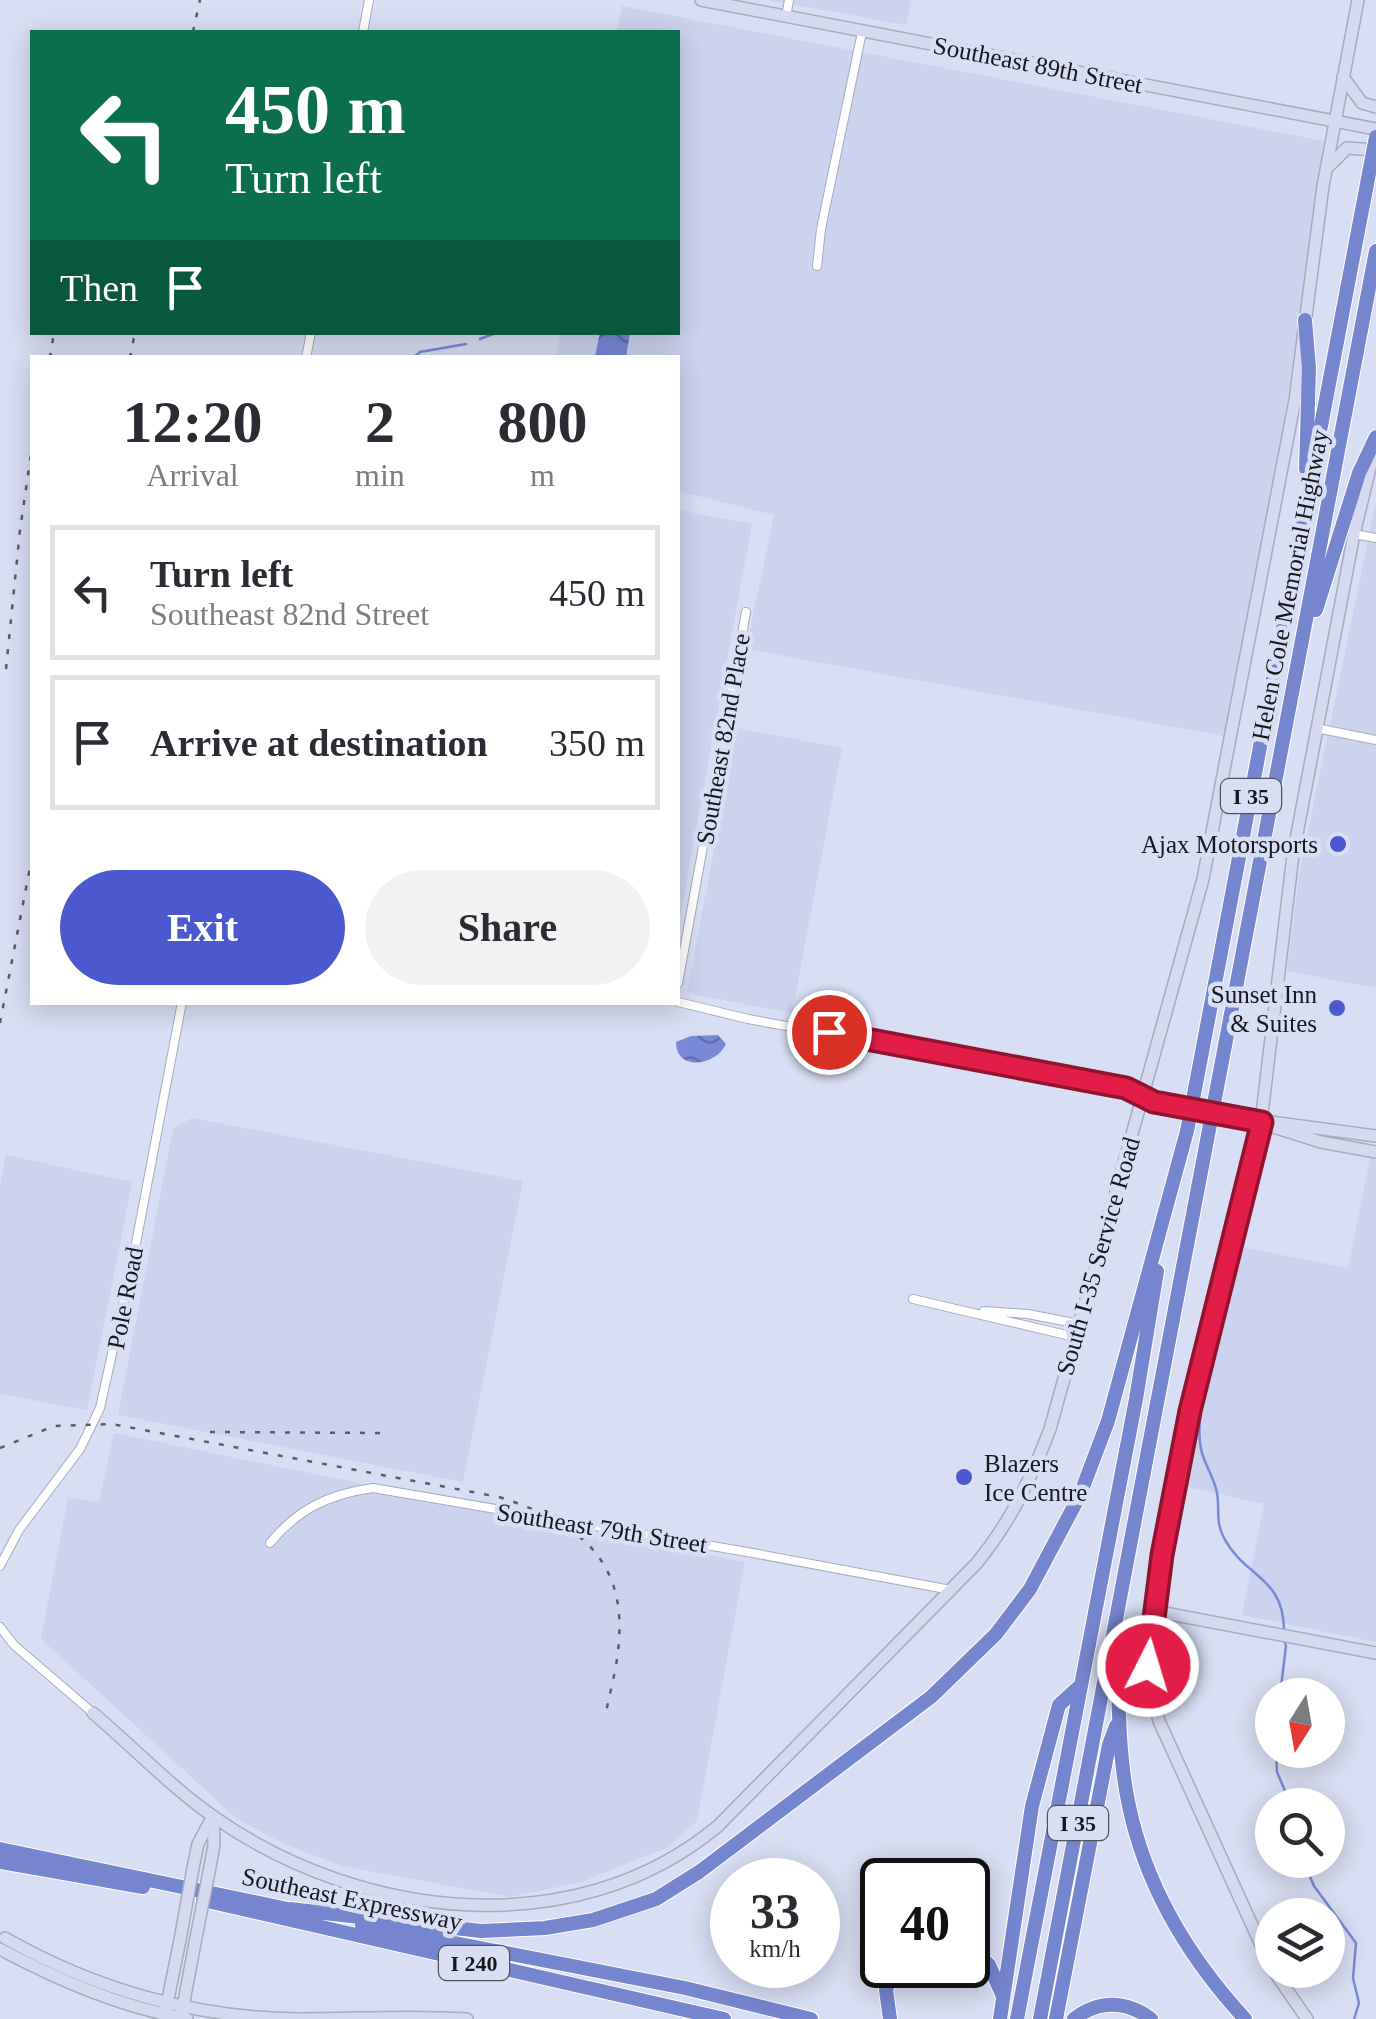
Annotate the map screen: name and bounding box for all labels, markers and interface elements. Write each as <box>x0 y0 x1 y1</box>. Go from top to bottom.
street label: Southeast 89th Street <box>931 31 1145 99</box>
icon: left <box>60 70 190 200</box>
text: 450 m <box>225 71 406 148</box>
text: Turn left <box>225 153 382 203</box>
icon: arrive <box>158 260 213 315</box>
text: Then <box>60 267 138 309</box>
text: 12:20 <box>123 389 263 455</box>
text: 2 <box>365 389 395 455</box>
text: 800 <box>497 389 587 455</box>
street label: Helen Cole Memorial Highway <box>1247 427 1333 743</box>
text: Arrival <box>146 457 239 493</box>
text: min <box>355 457 405 493</box>
text: m <box>530 457 555 493</box>
text: Turn left <box>150 553 293 595</box>
icon: left <box>65 565 120 620</box>
text: 450 m <box>549 572 645 614</box>
text: Southeast 82nd Street <box>150 596 429 632</box>
street label: Southeast 82nd Place <box>691 631 755 847</box>
icon: arrive <box>65 715 120 770</box>
text: Arrive at destination <box>150 722 488 764</box>
text: 350 m <box>549 722 645 764</box>
road number: I 35 <box>1221 779 1281 813</box>
place label: Ajax Motorsports <box>1141 831 1318 858</box>
marker: Ajax Motorsports <box>1327 833 1349 855</box>
button: Exit <box>60 870 345 985</box>
button: Share <box>365 870 650 985</box>
place label: Sunset Inn & Suites <box>1211 981 1318 1037</box>
pin <box>787 990 872 1075</box>
marker: Sunset Inn & Suites <box>1326 997 1348 1019</box>
icon: arrive <box>802 1005 857 1060</box>
street label: South I-35 Service Road <box>1051 1133 1145 1378</box>
street label: Pole Road <box>102 1244 148 1351</box>
place label: Blazers Ice Centre <box>984 1450 1087 1506</box>
marker: Blazers Ice Centre <box>953 1466 975 1488</box>
street label: Southeast 79th Street <box>495 1498 709 1558</box>
position arrow <box>1096 1614 1200 1718</box>
north arrow <box>1255 1678 1345 1768</box>
map controls <box>1255 1678 1345 1988</box>
button: search <box>1255 1788 1345 1878</box>
road number: I 35 <box>1048 1806 1108 1840</box>
speed limit sign: 40 <box>860 1858 990 1988</box>
street label: Southeast Expressway <box>240 1862 465 1936</box>
text: 33 <box>750 1883 800 1939</box>
button: layers <box>1255 1898 1345 1988</box>
text: km/h <box>749 1935 801 1962</box>
road number: I 240 <box>439 1946 509 1980</box>

